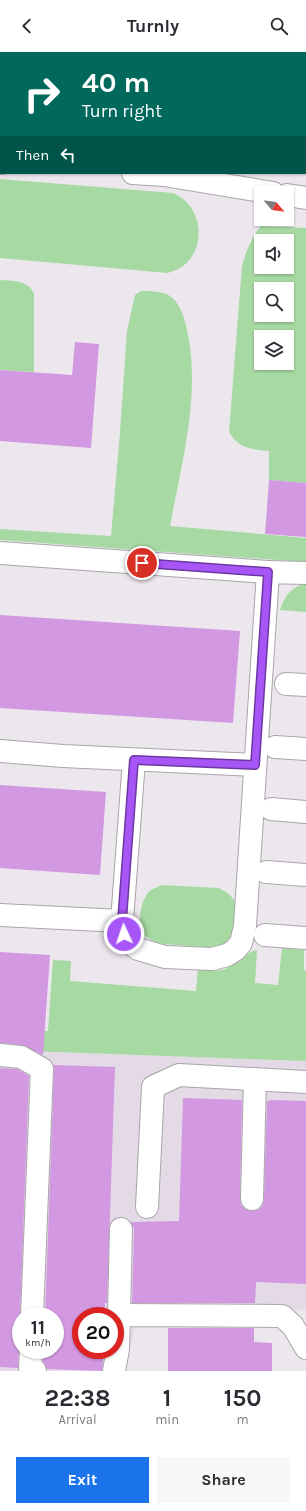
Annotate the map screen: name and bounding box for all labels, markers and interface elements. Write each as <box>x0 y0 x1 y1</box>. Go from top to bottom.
icon: back <box>16 15 38 37</box>
text: Turnly <box>127 15 179 37</box>
icon: search <box>268 15 290 37</box>
text: 40 m <box>82 66 150 99</box>
icon: right <box>16 68 68 120</box>
text: Turn right <box>82 100 162 122</box>
icon: left <box>57 144 79 166</box>
text: Then <box>16 146 49 164</box>
north arrow <box>254 186 294 226</box>
map controls <box>254 186 294 370</box>
button: sound <box>254 234 294 274</box>
button: search <box>254 282 294 322</box>
button: layers <box>254 330 294 370</box>
pin <box>125 546 159 580</box>
icon: arrive <box>131 552 153 574</box>
position arrow <box>103 913 145 955</box>
speed limit sign: 20 <box>72 1307 124 1359</box>
text: 11 <box>31 1316 45 1339</box>
text: km/h <box>25 1337 51 1349</box>
text: 22:38 <box>45 1384 111 1412</box>
text: 1 <box>163 1384 171 1412</box>
text: 150 <box>224 1384 261 1412</box>
text: Arrival <box>59 1412 97 1427</box>
text: min <box>155 1412 179 1427</box>
text: m <box>236 1412 249 1427</box>
button: Exit <box>16 1457 149 1503</box>
button: Share <box>157 1457 290 1503</box>

